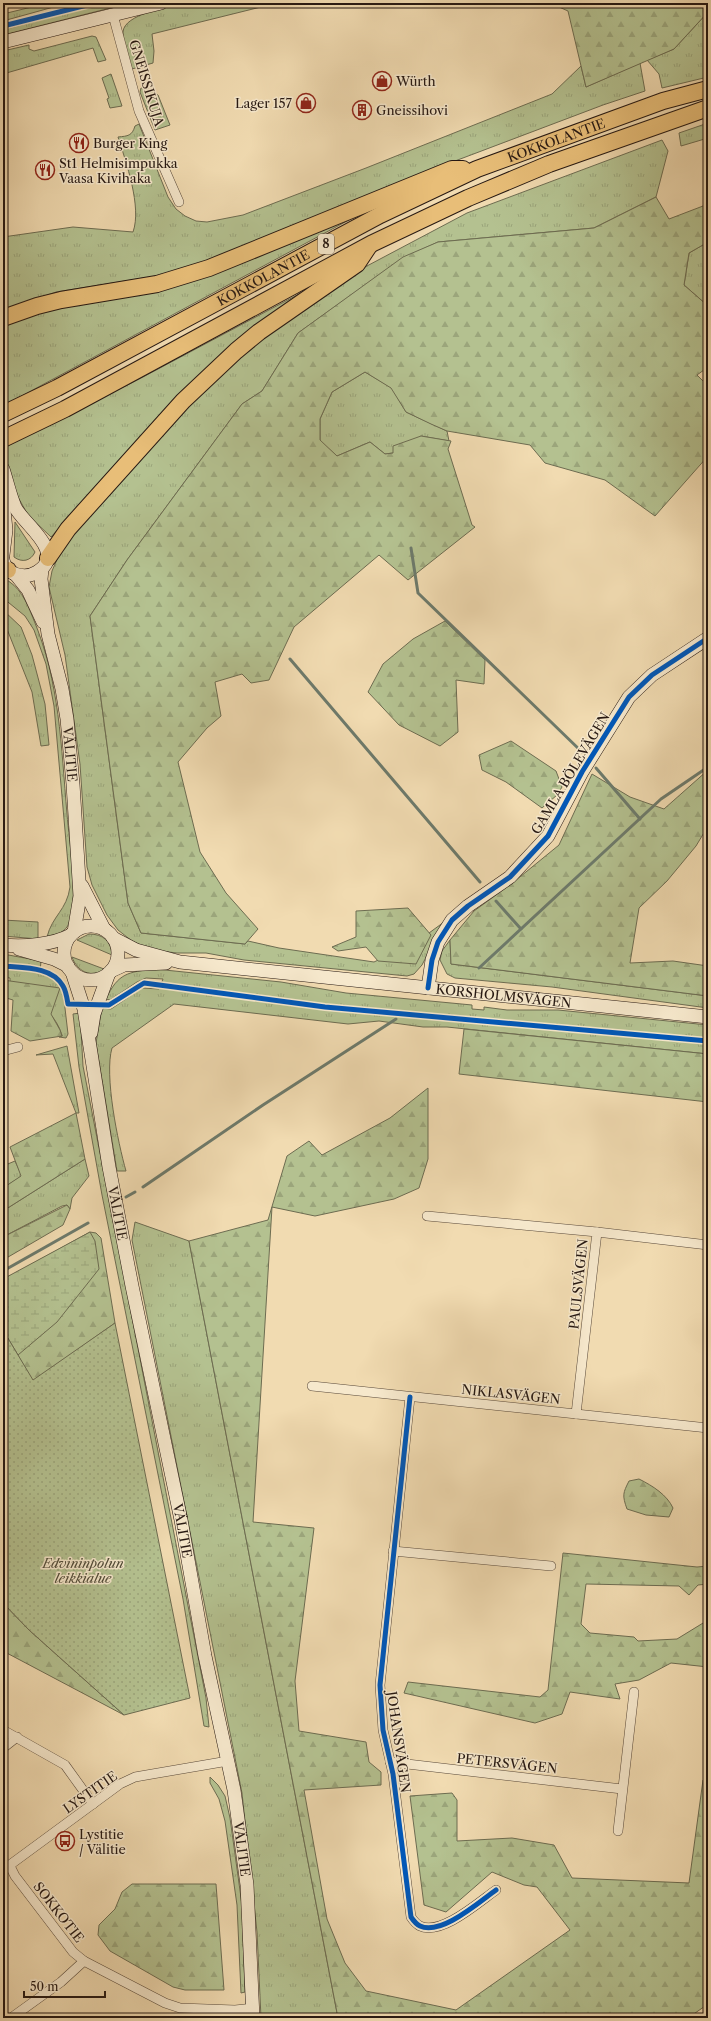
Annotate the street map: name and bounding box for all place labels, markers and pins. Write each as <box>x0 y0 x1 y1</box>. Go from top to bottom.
shop icon: Würth <box>371 70 393 92</box>
place label: Würth <box>395 73 436 89</box>
shop icon: Lager 157 <box>295 92 317 114</box>
place label: Lager 157 <box>235 95 293 111</box>
building icon: Gneissihovi <box>351 99 373 121</box>
place label: Gneissihovi <box>376 102 448 118</box>
restaurant icon: Burger King <box>68 132 90 154</box>
place label: Burger King <box>93 135 167 151</box>
place label: St1 Helmisimpukka Vaasa Kivihaka <box>58 155 178 186</box>
restaurant icon: St1 Helmisimpukka Vaasa Kivihaka <box>34 159 56 181</box>
place label: Lystitie / Välitie <box>79 1826 126 1857</box>
bus stop icon: Lystitie / Välitie <box>54 1830 76 1852</box>

